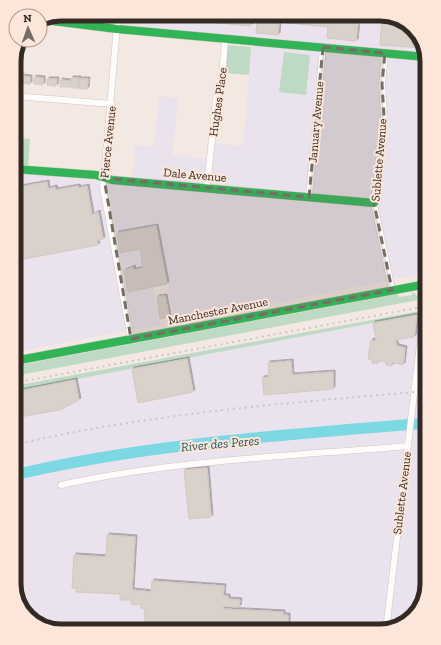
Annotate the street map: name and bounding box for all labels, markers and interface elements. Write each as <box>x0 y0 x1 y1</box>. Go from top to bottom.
north arrow <box>8 8 48 48</box>
text: N <box>23 12 33 25</box>
street label: Hughes Place <box>206 66 230 137</box>
street label: January Avenue <box>305 80 327 163</box>
street label: Pierce Avenue <box>97 105 119 179</box>
street label: Sublette Avenue <box>368 118 390 202</box>
street label: Dale Avenue <box>163 165 228 185</box>
street label: Manchester Avenue <box>167 294 270 328</box>
water label: River des Peres <box>180 433 260 454</box>
street label: Sublette Avenue <box>390 450 414 535</box>

